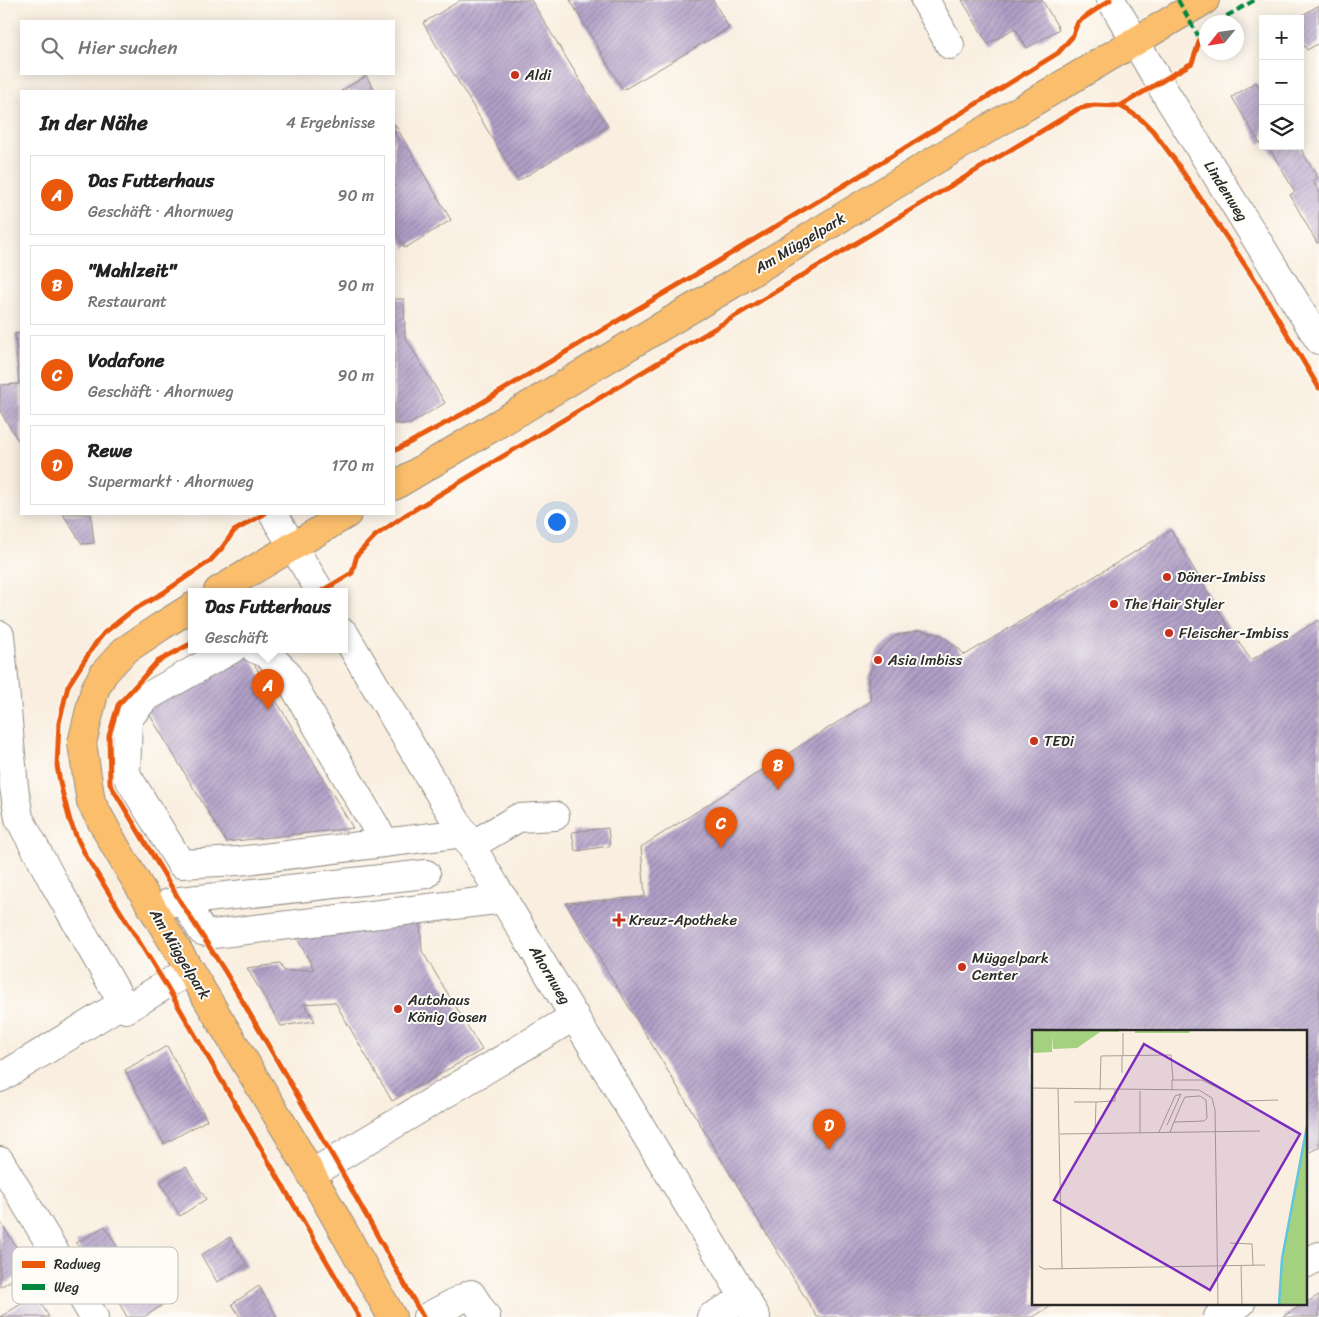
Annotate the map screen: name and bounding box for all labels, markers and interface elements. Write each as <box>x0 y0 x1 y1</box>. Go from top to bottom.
north arrow <box>1199 15 1244 60</box>
map controls <box>1259 15 1304 150</box>
button: + <box>1259 15 1304 60</box>
search box <box>20 20 395 75</box>
text: Hier suchen <box>78 31 178 64</box>
icon: search <box>38 34 66 62</box>
button: − <box>1259 60 1304 105</box>
place label: Aldi <box>524 62 552 88</box>
marker: Aldi <box>509 69 521 81</box>
text: In der Nähe <box>40 104 148 142</box>
button: layers <box>1259 105 1304 150</box>
text: 4 Ergebnisse <box>286 108 375 137</box>
street label: Lindenweg <box>1197 155 1255 227</box>
text: Das Futterhaus <box>88 164 214 197</box>
text: A <box>52 181 62 210</box>
text: 90 m <box>338 181 374 210</box>
text: Geschäft · Ahornweg <box>88 197 234 226</box>
street label: Am Müggelpark <box>749 205 851 281</box>
text: "Mahlzeit" <box>88 254 176 287</box>
text: B <box>52 271 62 300</box>
text: 90 m <box>338 271 374 300</box>
text: Restaurant <box>88 287 167 316</box>
text: Vodafone <box>88 344 165 377</box>
text: C <box>52 361 62 390</box>
text: 90 m <box>338 361 374 390</box>
text: Geschäft · Ahornweg <box>88 377 234 406</box>
text: Rewe <box>88 434 132 467</box>
text: D <box>52 451 62 480</box>
text: 170 m <box>331 451 374 480</box>
text: Supermarkt · Ahornweg <box>88 467 254 496</box>
your location <box>544 509 570 535</box>
place label: Döner-Imbiss <box>1177 564 1266 590</box>
marker: Döner-Imbiss <box>1161 571 1173 583</box>
popup <box>188 588 348 653</box>
text: Das Futterhaus <box>205 590 331 623</box>
place label: The Hair Styler <box>1124 591 1225 617</box>
marker: The Hair Styler <box>1108 598 1120 610</box>
place label: Fleischer-Imbiss <box>1179 620 1290 646</box>
text: Geschäft <box>205 623 268 652</box>
marker: Fleischer-Imbiss <box>1163 627 1175 639</box>
place label: Asia Imbiss <box>887 647 963 673</box>
marker: Asia Imbiss <box>872 654 884 666</box>
pin: A <box>252 669 284 710</box>
place label: TEDi <box>1044 728 1075 754</box>
marker: TEDi <box>1028 735 1040 747</box>
pin: B <box>762 749 794 790</box>
pin: C <box>705 807 737 848</box>
street label: Am Müggelpark <box>142 903 218 1005</box>
place label: Kreuz-Apotheke <box>629 907 737 933</box>
marker: Kreuz-Apotheke <box>613 914 625 926</box>
street label: Ahornweg <box>522 939 578 1010</box>
place label: Müggelpark Center <box>972 945 1049 988</box>
marker: Müggelpark Center <box>956 961 968 973</box>
place label: Autohaus König Gosen <box>407 987 487 1030</box>
marker: Autohaus König Gosen <box>392 1003 404 1015</box>
inset map <box>1032 1030 1306 1304</box>
pin: D <box>813 1109 845 1150</box>
legend <box>12 1247 178 1304</box>
text: Radweg <box>54 1252 101 1277</box>
text: Weg <box>54 1275 79 1300</box>

